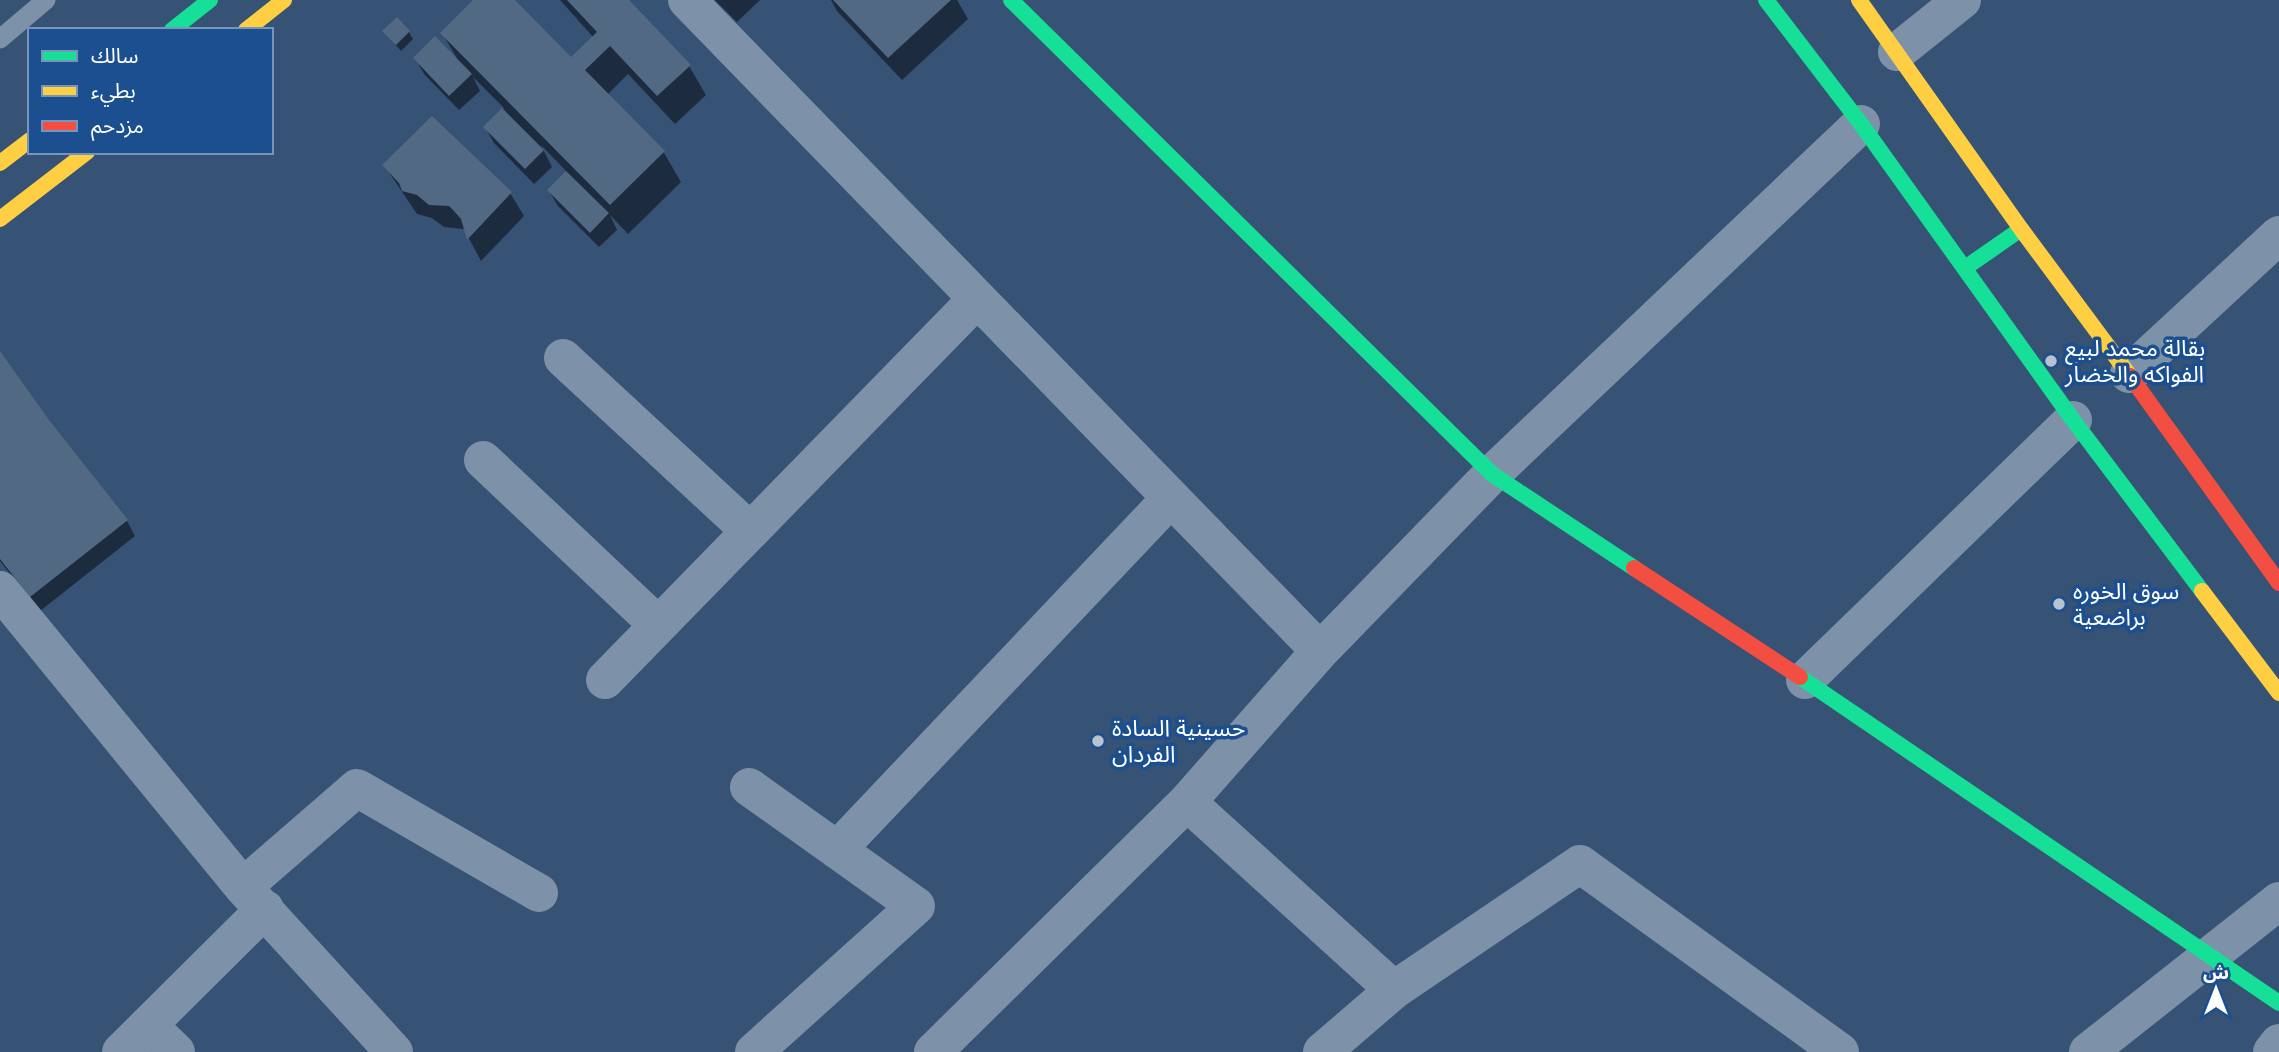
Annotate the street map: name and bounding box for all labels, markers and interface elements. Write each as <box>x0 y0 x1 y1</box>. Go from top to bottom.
legend <box>28 28 273 154</box>
text: سالك <box>91 42 138 70</box>
text: بطيء <box>91 77 136 107</box>
text: مزدحم <box>91 112 144 141</box>
place label: بقالة محمد لبيع الفواكه والخضار <box>2064 333 2205 390</box>
marker: بقالة محمد لبيع الفواكه والخضار <box>2043 353 2059 369</box>
place label: سوق الخوره براضعية <box>2073 576 2179 633</box>
marker: سوق الخوره براضعية <box>2051 596 2067 612</box>
place label: حسينية السادة الفردان <box>1112 713 1245 770</box>
marker: حسينية السادة الفردان <box>1090 733 1106 749</box>
north arrow <box>2181 954 2251 1024</box>
text: ش <box>2203 960 2229 986</box>

